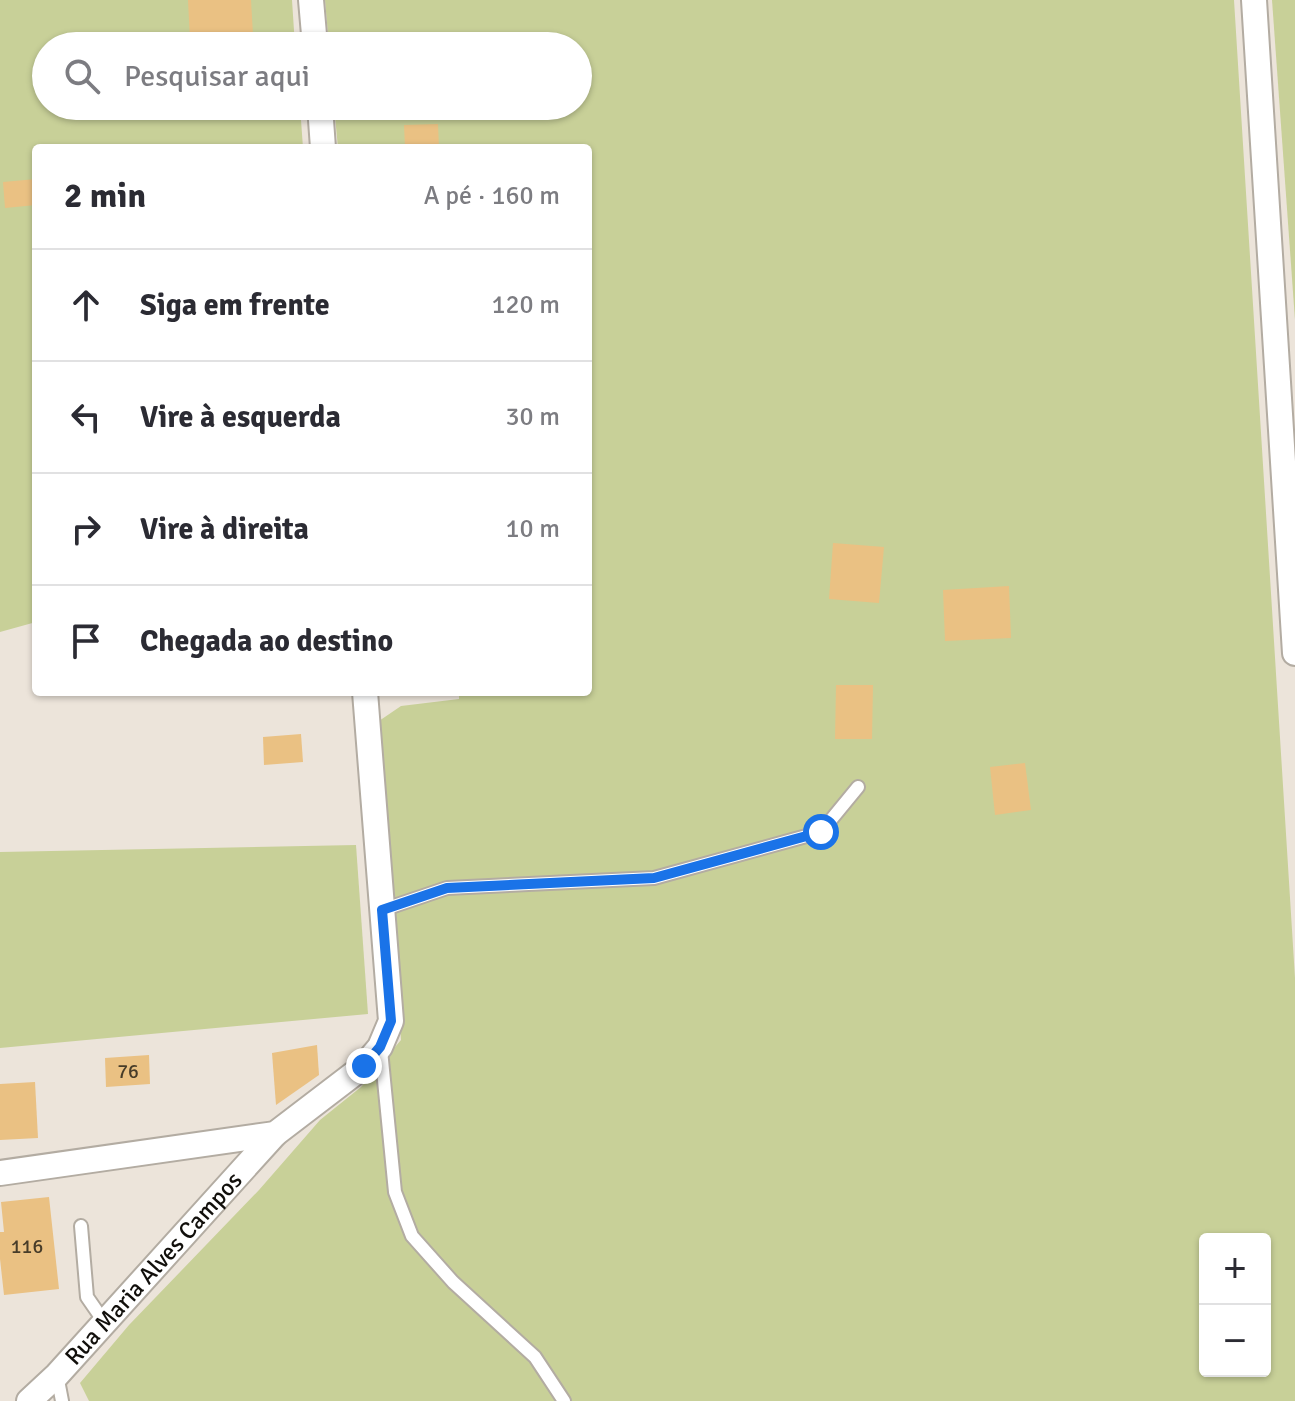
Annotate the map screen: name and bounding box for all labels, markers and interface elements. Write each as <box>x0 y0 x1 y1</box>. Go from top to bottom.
search box <box>32 32 592 120</box>
icon: search <box>60 54 104 98</box>
text: Pesquisar aqui <box>124 58 310 95</box>
text: 2 min <box>64 175 146 217</box>
text: A pé · 160 m <box>424 180 560 212</box>
icon: ahead <box>64 283 108 327</box>
text: Siga em frente <box>140 287 330 324</box>
text: 120 m <box>491 289 560 321</box>
icon: left <box>64 395 108 439</box>
text: Vire à esquerda <box>140 399 341 436</box>
text: 30 m <box>505 401 560 433</box>
icon: right <box>64 507 108 551</box>
text: Vire à direita <box>140 511 309 548</box>
text: 10 m <box>505 513 560 545</box>
icon: arrive <box>64 619 108 663</box>
text: Chegada ao destino <box>140 623 393 660</box>
route start <box>803 814 839 850</box>
route end <box>346 1048 382 1084</box>
house number: 76 <box>117 1059 139 1084</box>
street label: Rua Maria Alves Campos <box>58 1165 249 1371</box>
map controls <box>1199 1233 1271 1377</box>
button: + <box>1199 1233 1271 1305</box>
house number: 116 <box>11 1234 43 1259</box>
button: − <box>1199 1305 1271 1377</box>

